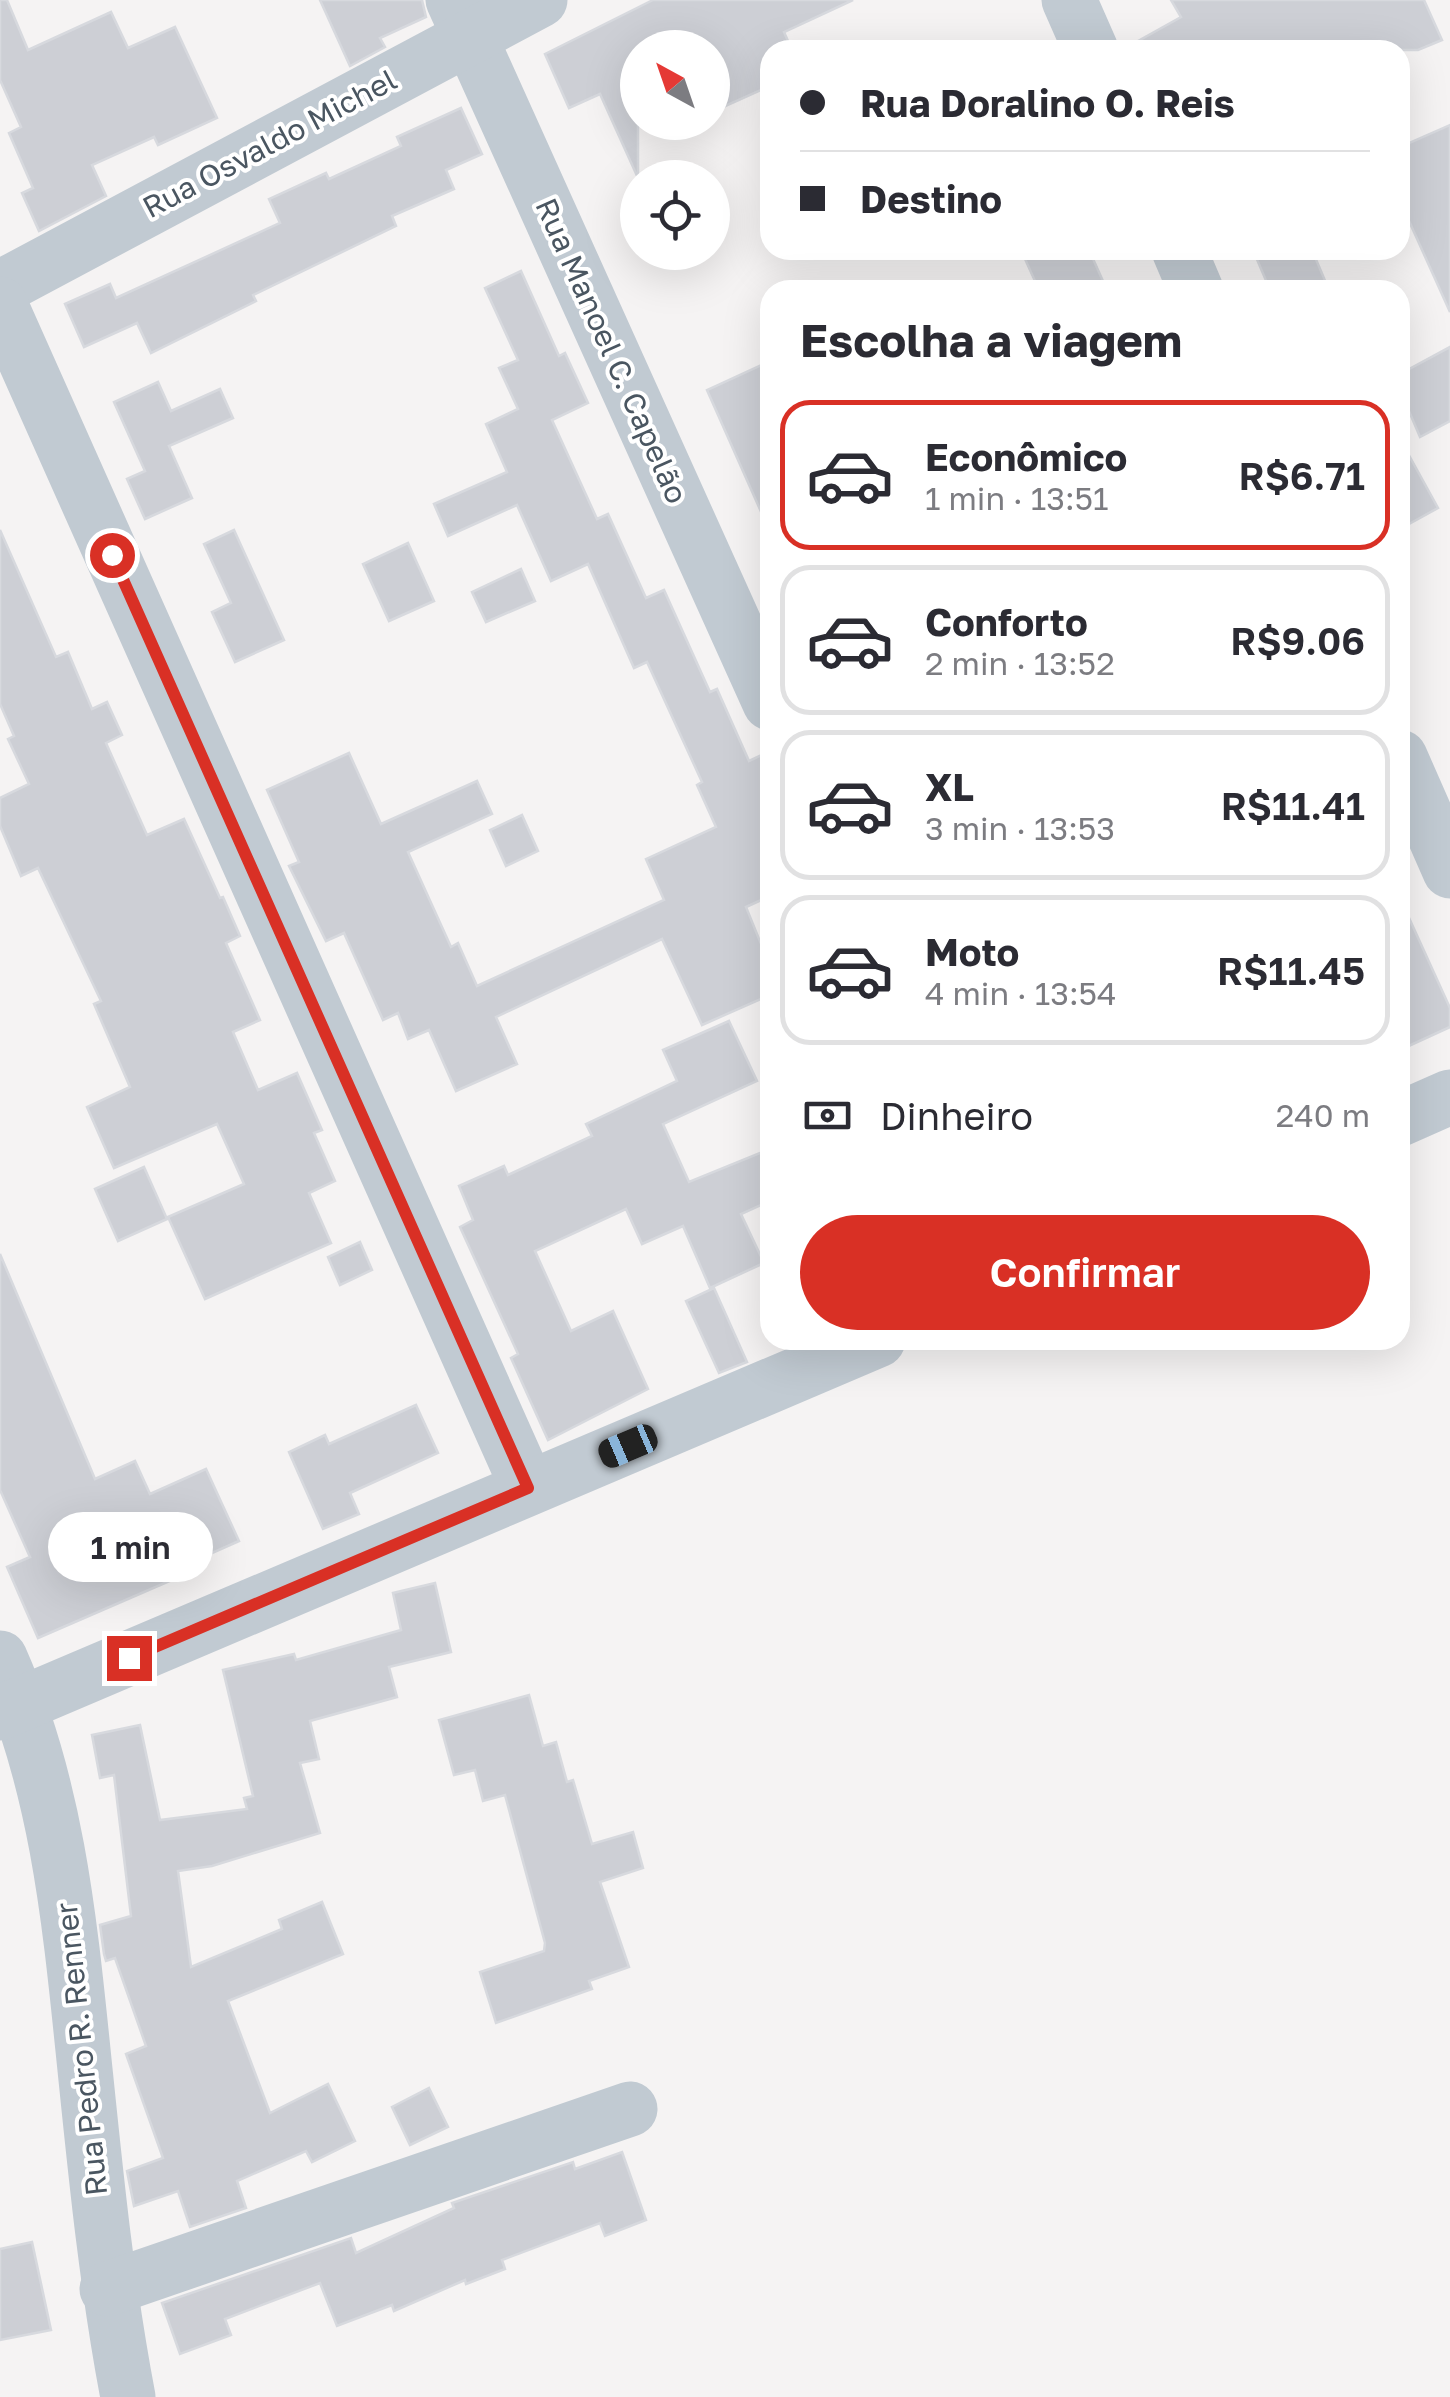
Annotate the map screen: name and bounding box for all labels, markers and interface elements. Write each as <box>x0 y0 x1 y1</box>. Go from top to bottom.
north arrow <box>620 30 730 140</box>
map controls <box>620 30 730 270</box>
street label: Rua Osvaldo Michel <box>136 61 403 225</box>
text: Rua Doralino O. Reis <box>860 80 1235 125</box>
button: locate <box>620 160 730 270</box>
text: Destino <box>860 176 1002 221</box>
street label: Rua Manoel C. Capelão <box>528 192 696 509</box>
text: Escolha a viagem <box>800 313 1182 367</box>
icon: car <box>805 430 895 520</box>
text: Econômico <box>925 434 1127 479</box>
text: R$6.71 <box>1239 453 1365 498</box>
text: 1 min · 13:51 <box>925 479 1109 517</box>
route start <box>90 533 135 578</box>
icon: car <box>805 595 895 685</box>
text: Conforto <box>925 599 1088 644</box>
text: R$9.06 <box>1230 618 1365 663</box>
text: 2 min · 13:52 <box>925 644 1115 682</box>
icon: car <box>805 760 895 850</box>
text: XL <box>925 764 974 809</box>
text: R$11.41 <box>1221 783 1365 828</box>
text: 3 min · 13:53 <box>925 809 1115 847</box>
icon: car <box>805 925 895 1015</box>
text: Moto <box>925 929 1019 974</box>
text: R$11.45 <box>1217 948 1365 993</box>
text: 4 min · 13:54 <box>925 974 1117 1012</box>
icon: cash <box>800 1088 855 1143</box>
text: Dinheiro <box>880 1093 1033 1138</box>
text: 240 m <box>1276 1096 1370 1134</box>
button: Confirmar <box>800 1215 1370 1330</box>
car <box>595 1420 661 1472</box>
callout: 1 min <box>46 1513 212 1583</box>
text: 1 min <box>90 1528 171 1566</box>
route end <box>107 1636 152 1681</box>
street label: Rua Pedro R. Renner <box>48 1900 114 2198</box>

